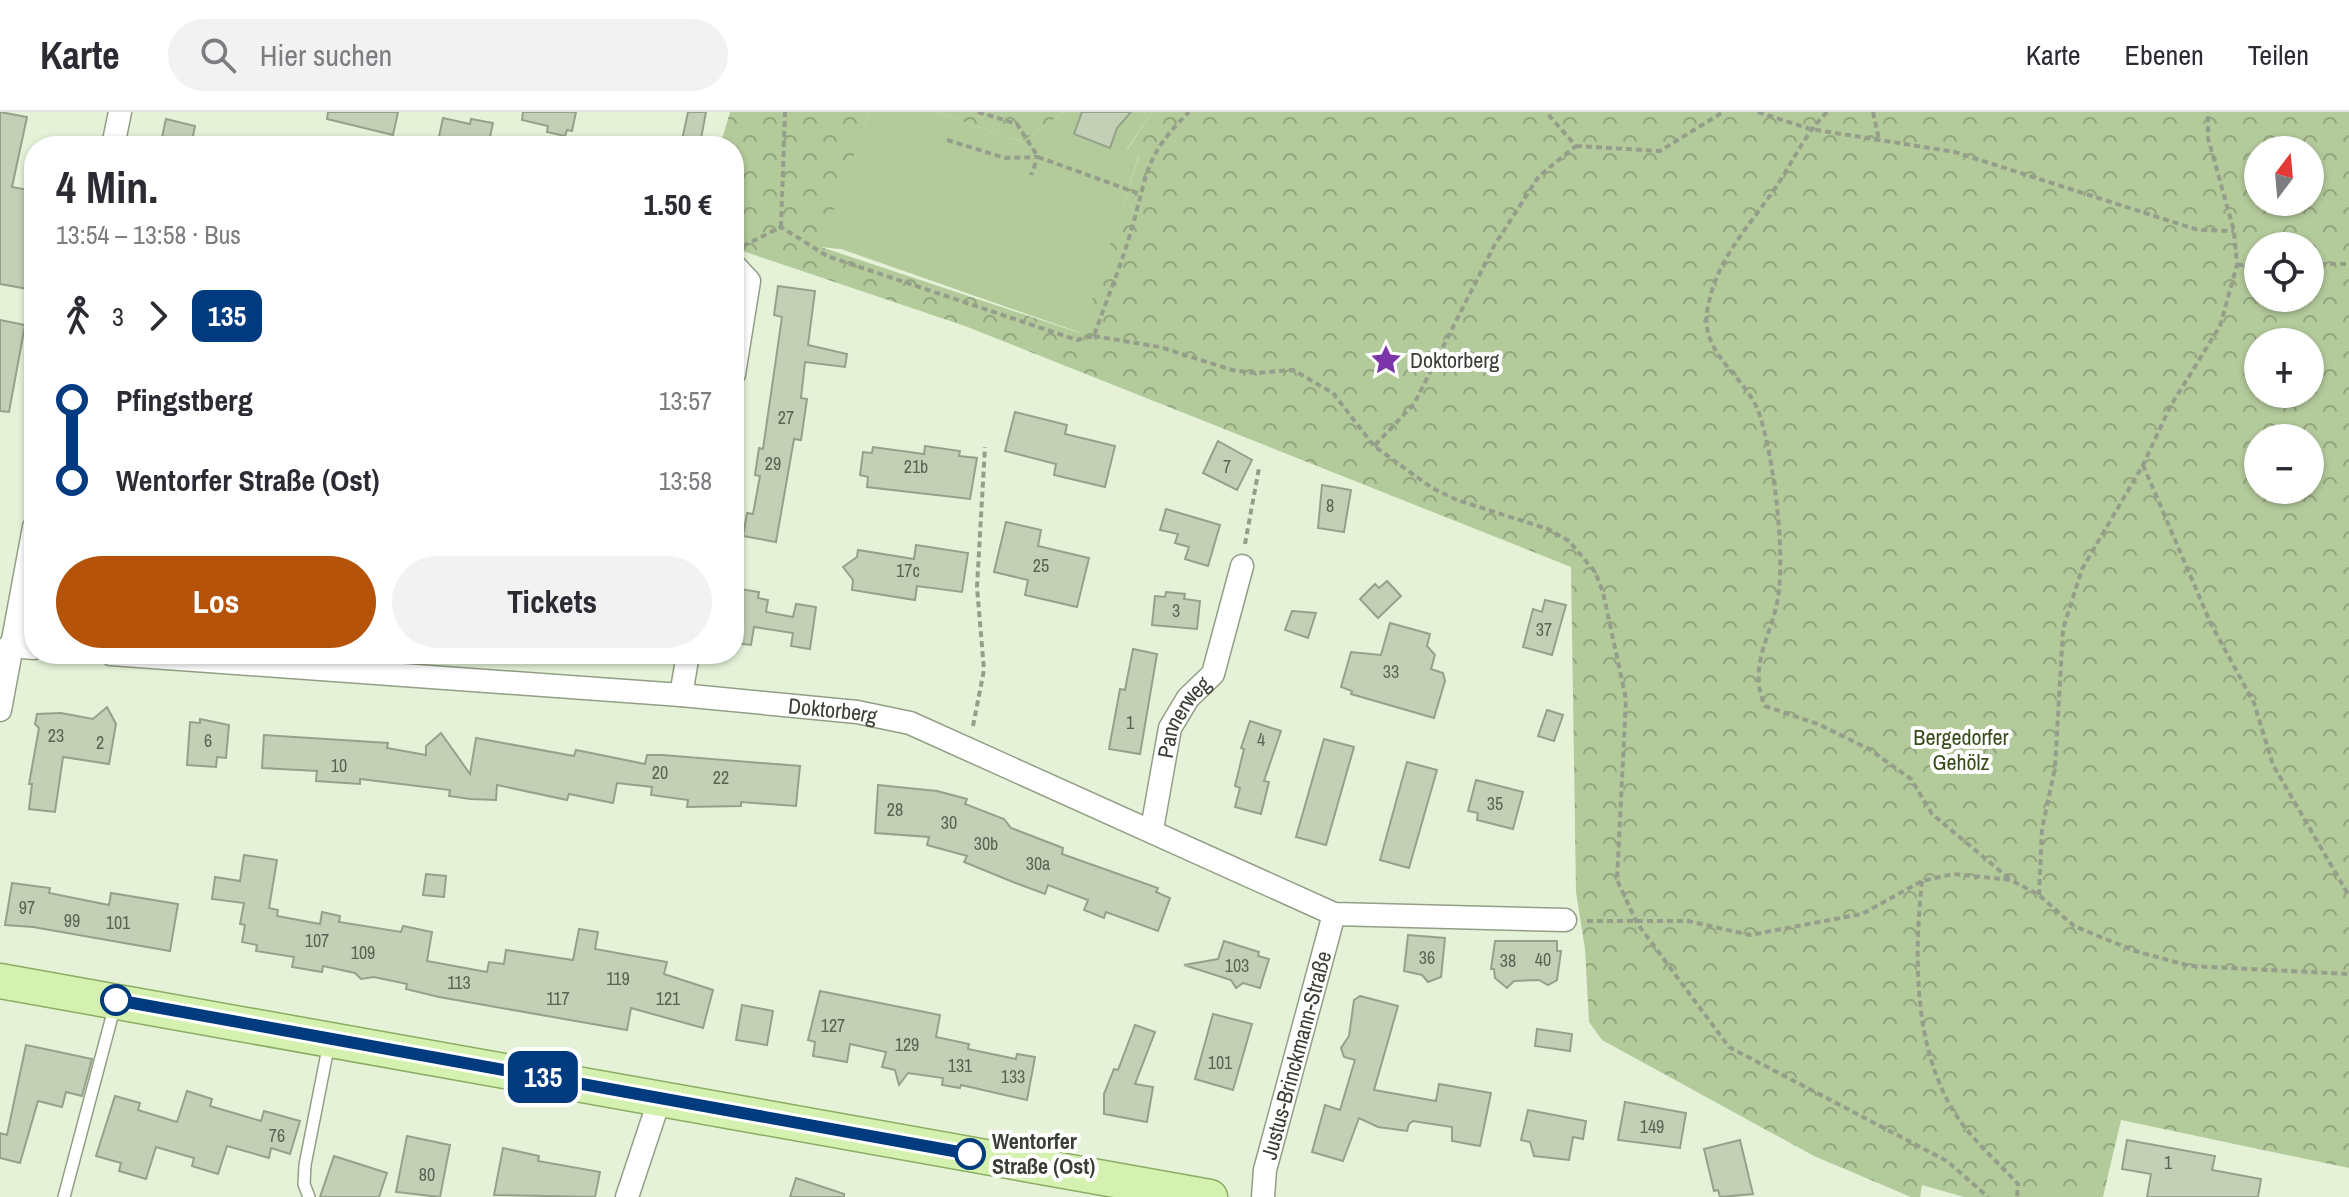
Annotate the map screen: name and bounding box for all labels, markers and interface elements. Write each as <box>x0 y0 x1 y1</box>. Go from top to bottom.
search box <box>168 19 728 91</box>
text: Karte <box>40 30 120 81</box>
icon: search <box>196 33 240 77</box>
text: Hier suchen <box>260 35 392 75</box>
text: Karte <box>2026 36 2081 74</box>
text: Ebenen <box>2125 36 2204 74</box>
text: Teilen <box>2248 36 2309 74</box>
north arrow <box>2244 136 2324 216</box>
map controls <box>2244 136 2324 504</box>
text: 4 Min. <box>56 157 158 217</box>
text: 1.50 € <box>644 184 712 224</box>
text: 13:54 – 13:58 · Bus <box>56 217 241 252</box>
button: locate <box>2244 232 2324 312</box>
icon: walk <box>56 294 100 338</box>
icon: forward <box>136 294 180 338</box>
text: 135 <box>208 297 246 335</box>
text: 3 <box>112 299 124 334</box>
button: + <box>2244 328 2324 408</box>
place icon: Doktorberg <box>1369 343 1403 377</box>
place label: Doktorberg <box>1410 345 1499 375</box>
text: Pfingstberg <box>116 380 253 420</box>
text: 13:57 <box>659 383 712 418</box>
house number: 27 <box>778 405 794 430</box>
button: − <box>2244 424 2324 504</box>
house number: 29 <box>765 451 781 476</box>
house number: 21b <box>904 454 928 479</box>
house number: 7 <box>1223 454 1231 479</box>
text: Wentorfer Straße (Ost) <box>116 460 379 500</box>
text: 13:58 <box>659 463 712 498</box>
house number: 8 <box>1326 493 1334 518</box>
house number: 25 <box>1033 553 1049 578</box>
button: Los <box>56 556 376 648</box>
button: Tickets <box>392 556 712 648</box>
house number: 17c <box>896 558 920 583</box>
house number: 3 <box>1172 598 1180 623</box>
house number: 37 <box>1536 617 1552 642</box>
house number: 33 <box>1383 659 1399 684</box>
street label: Pannerweg <box>1150 669 1217 760</box>
street label: Doktorberg <box>787 690 880 731</box>
house number: 1 <box>1126 710 1135 735</box>
park label: Bergedorfer Gehölz <box>1913 722 2009 777</box>
house number: 23 <box>48 723 64 748</box>
house number: 4 <box>1257 727 1265 752</box>
house number: 6 <box>204 728 212 753</box>
house number: 2 <box>96 730 104 755</box>
house number: 10 <box>331 753 347 778</box>
house number: 20 <box>652 760 668 785</box>
house number: 22 <box>713 765 729 790</box>
house number: 35 <box>1487 791 1503 816</box>
house number: 28 <box>887 797 903 822</box>
house number: 30 <box>941 810 957 835</box>
house number: 30b <box>974 831 998 856</box>
house number: 30a <box>1026 851 1050 876</box>
house number: 97 <box>19 895 35 920</box>
house number: 99 <box>64 908 80 933</box>
house number: 101 <box>106 910 131 935</box>
house number: 107 <box>305 928 329 953</box>
house number: 109 <box>351 940 375 965</box>
house number: 36 <box>1419 945 1435 970</box>
house number: 40 <box>1535 947 1551 972</box>
street label: Justus-Brinckmann-Straße <box>1254 948 1338 1163</box>
house number: 38 <box>1500 948 1516 973</box>
house number: 103 <box>1225 953 1249 978</box>
house number: 119 <box>606 966 630 991</box>
house number: 113 <box>447 970 471 995</box>
unlabelled marker <box>101 985 131 1015</box>
house number: 117 <box>546 986 570 1011</box>
house number: 121 <box>656 986 681 1011</box>
house number: 127 <box>821 1013 845 1038</box>
house number: 129 <box>895 1032 919 1057</box>
house number: 101 <box>1208 1050 1233 1075</box>
line badge: 135 <box>497 1051 589 1103</box>
house number: 131 <box>948 1053 973 1078</box>
text: 135 <box>524 1058 562 1096</box>
house number: 133 <box>1001 1064 1025 1089</box>
house number: 149 <box>1640 1114 1664 1139</box>
house number: 76 <box>269 1123 285 1148</box>
place label: Wentorfer Straße (Ost) <box>992 1126 1095 1181</box>
marker: Wentorfer Straße (Ost) <box>955 1139 985 1169</box>
house number: 1 <box>2164 1150 2173 1175</box>
house number: 80 <box>419 1162 435 1187</box>

